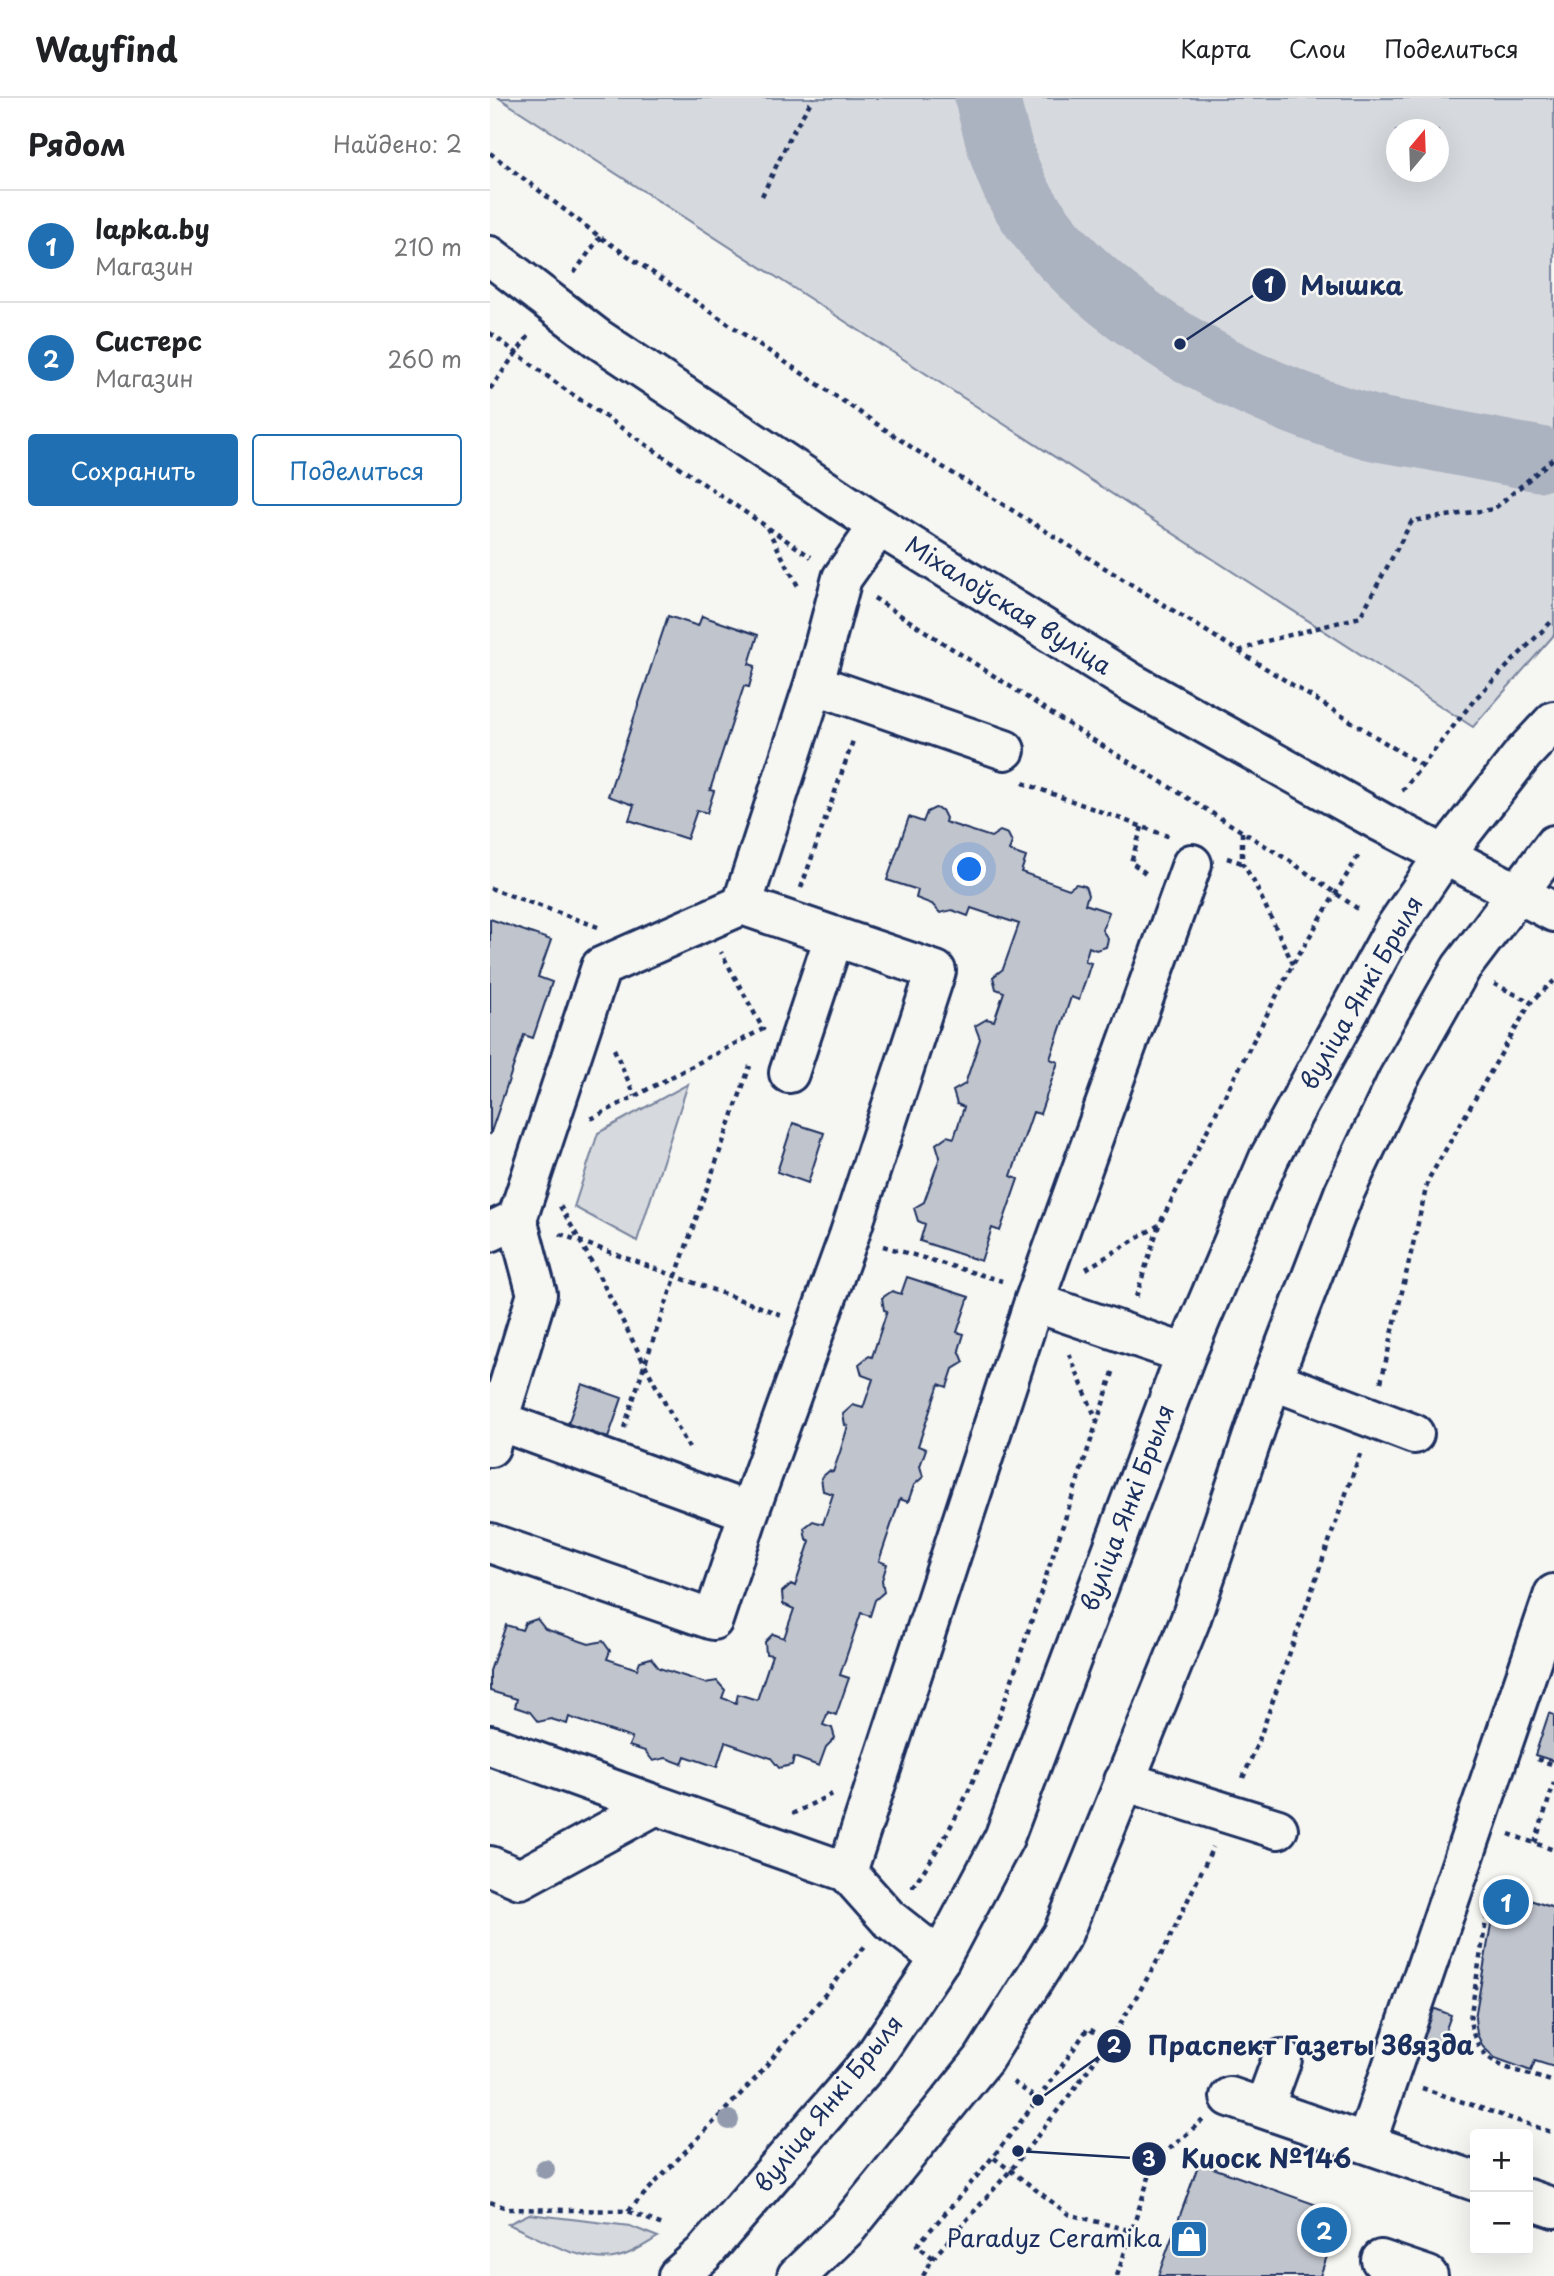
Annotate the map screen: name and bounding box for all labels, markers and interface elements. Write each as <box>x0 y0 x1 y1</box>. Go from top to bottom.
text: Wayfind <box>35 23 178 73</box>
text: Карта <box>1180 30 1251 66</box>
text: Слои <box>1289 30 1346 66</box>
text: Поделиться <box>1384 30 1519 66</box>
north arrow <box>1386 119 1449 182</box>
text: Рядом <box>28 121 126 166</box>
text: Найдено: 2 <box>333 126 462 161</box>
text: lapka.by <box>95 209 210 248</box>
text: 1 <box>46 229 57 264</box>
text: 210 m <box>394 229 462 264</box>
text: Магазин <box>95 248 194 283</box>
callout: Мышка <box>1252 262 1418 309</box>
text: Мышка <box>1301 265 1403 304</box>
text: 1 <box>1264 268 1274 300</box>
text: Систерс <box>95 321 202 360</box>
text: 2 <box>43 341 59 376</box>
text: 260 m <box>387 341 462 376</box>
text: Магазин <box>95 360 194 395</box>
button: Сохранить <box>28 434 238 506</box>
button: Поделиться <box>252 434 462 506</box>
street label: Міхалоўская вуліца <box>899 526 1120 683</box>
your location <box>952 852 986 886</box>
street label: вуліца Янкі Брыля <box>1290 888 1431 1096</box>
street label: вуліца Янкі Брыля <box>1070 1399 1182 1616</box>
pin: 1 <box>1483 1876 1529 1928</box>
street label: вуліца Янкі Брыля <box>745 2006 910 2199</box>
callout: Праспект Газеты Звязда <box>1096 2022 1490 2069</box>
text: Праспект Газеты Звязда <box>1148 2025 1475 2064</box>
text: 2 <box>1107 2028 1122 2060</box>
map controls <box>1470 2129 1533 2255</box>
button: + <box>1470 2129 1533 2192</box>
callout: Киоск №146 <box>1132 2136 1366 2183</box>
text: Киоск №146 <box>1181 2138 1351 2177</box>
text: 3 <box>1142 2142 1156 2174</box>
button: − <box>1470 2192 1533 2255</box>
pin: 2 <box>1301 2204 1347 2256</box>
shop icon: Paradyz Ceramika <box>1168 2218 1210 2260</box>
place label: Paradyz Ceramika <box>947 2219 1162 2255</box>

